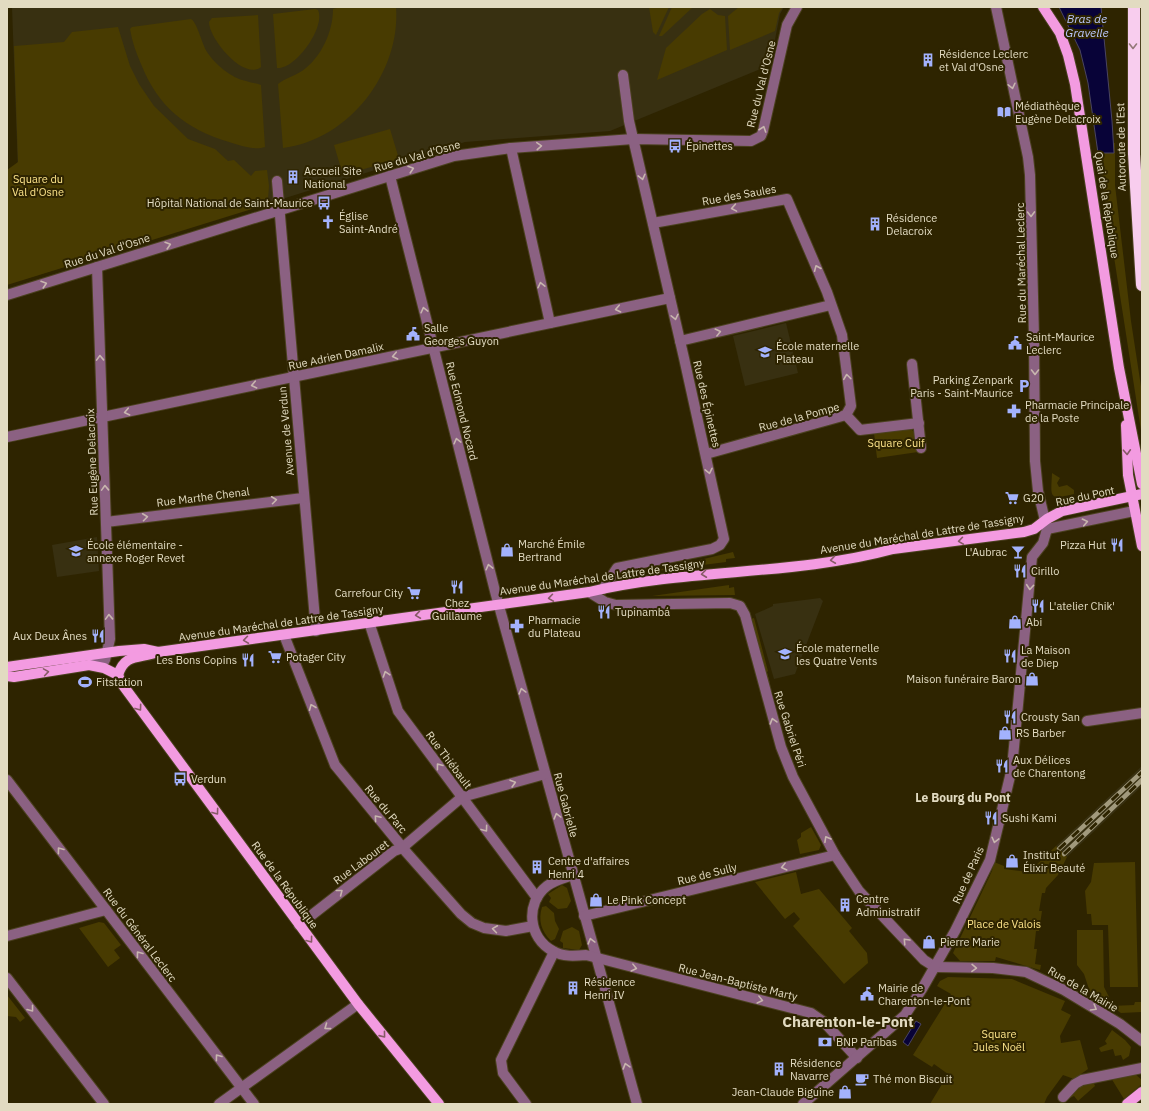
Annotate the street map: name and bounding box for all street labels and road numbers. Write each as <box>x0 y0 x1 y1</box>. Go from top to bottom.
street label: Rue du Val d'Osne <box>743 39 779 129</box>
street label: Autoroute de l’Est <box>1113 102 1129 191</box>
street label: Rue du Val d'Osne <box>372 137 462 175</box>
street label: Quai de la République <box>1092 151 1122 259</box>
street label: Rue des Saules <box>701 182 777 208</box>
street label: Rue du Maréchal Leclerc <box>1013 202 1029 323</box>
street label: Rue du Val d'Osne <box>62 231 152 271</box>
street label: Rue Adrien Damalix <box>287 339 385 373</box>
street label: Rue des Épinettes <box>690 359 724 449</box>
street label: Rue Edmond Nocard <box>443 360 481 462</box>
street label: Avenue de Verdun <box>275 386 297 476</box>
street label: Rue de la Pompe <box>757 399 841 435</box>
street label: Rue Eugène Delacroix <box>83 408 101 516</box>
street label: Rue du Pont <box>1054 483 1116 509</box>
street label: Rue Marthe Chenal <box>156 484 250 510</box>
street label: Avenue du Maréchal de Lattre de Tassigny <box>819 511 1026 557</box>
street label: Avenue du Maréchal de Lattre de Tassigny <box>499 556 706 598</box>
street label: Avenue du Maréchal de Lattre de Tassigny <box>178 602 385 644</box>
street label: Rue Gabriel Péri <box>771 689 809 769</box>
street label: Rue Thiébault <box>423 728 475 792</box>
street label: Rue Gabrielle <box>551 771 581 839</box>
street label: Rue du Parc <box>362 782 411 836</box>
street label: Rue Labouret <box>330 836 392 887</box>
street label: Rue de la République <box>249 839 321 931</box>
street label: Rue de Paris <box>949 844 987 906</box>
street label: Rue de Sully <box>676 860 739 888</box>
street label: Rue du Général Leclerc <box>100 885 180 985</box>
street label: Rue Jean-Baptiste Marty <box>677 960 799 1004</box>
street label: Rue de la Mairie <box>1045 963 1121 1015</box>

